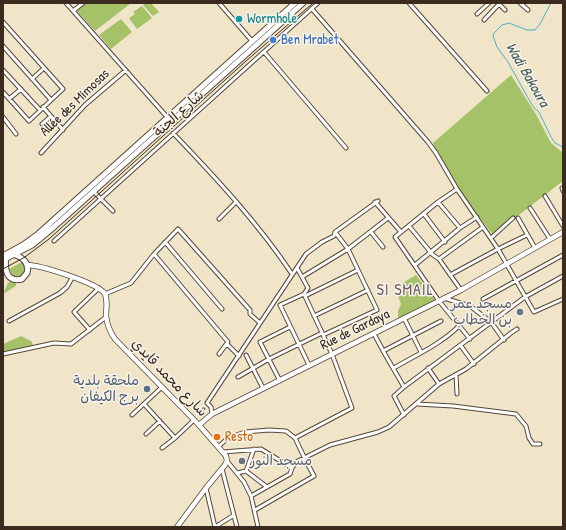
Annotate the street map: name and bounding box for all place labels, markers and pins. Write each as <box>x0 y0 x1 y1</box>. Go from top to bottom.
place label: Wormhole <box>247 11 297 27</box>
marker: Wormhole <box>234 14 244 24</box>
place label: Ben Mrabet <box>281 32 339 48</box>
marker: Ben Mrabet <box>268 35 278 45</box>
place label: مسجد عمر بن الخطاب <box>451 296 512 328</box>
marker: مسجد عمر بن الخطاب <box>515 307 525 317</box>
place label: ملحقة بلدية برج الكيفان <box>73 373 139 406</box>
marker: ملحقة بلدية برج الكيفان <box>142 384 152 394</box>
place label: Resto <box>225 429 253 445</box>
marker: Resto <box>212 432 222 442</box>
place label: مسجد النور <box>250 453 312 469</box>
marker: مسجد النور <box>237 456 247 466</box>

